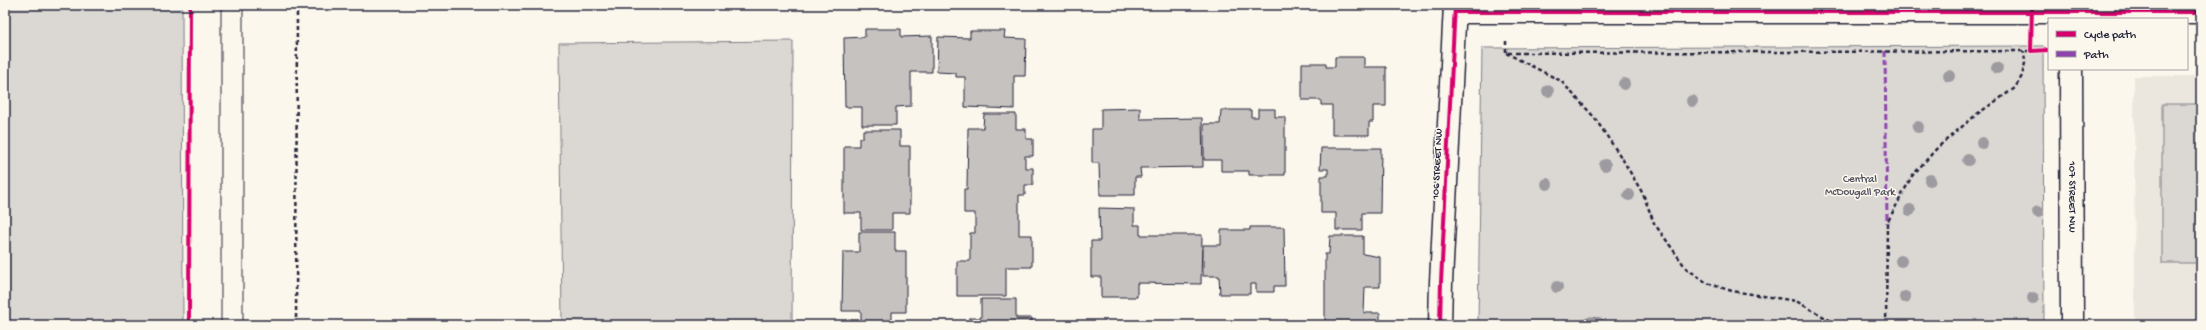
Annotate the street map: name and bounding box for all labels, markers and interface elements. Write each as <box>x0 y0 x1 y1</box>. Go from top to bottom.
legend <box>2048 18 2188 70</box>
text: Cycle path <box>2084 29 2137 43</box>
text: Path <box>2083 49 2109 63</box>
street label: 106 STREET NW <box>1430 128 1446 201</box>
street label: 107 STREET NW <box>2065 160 2078 233</box>
park label: Central McDougall Park <box>1825 174 1896 199</box>

